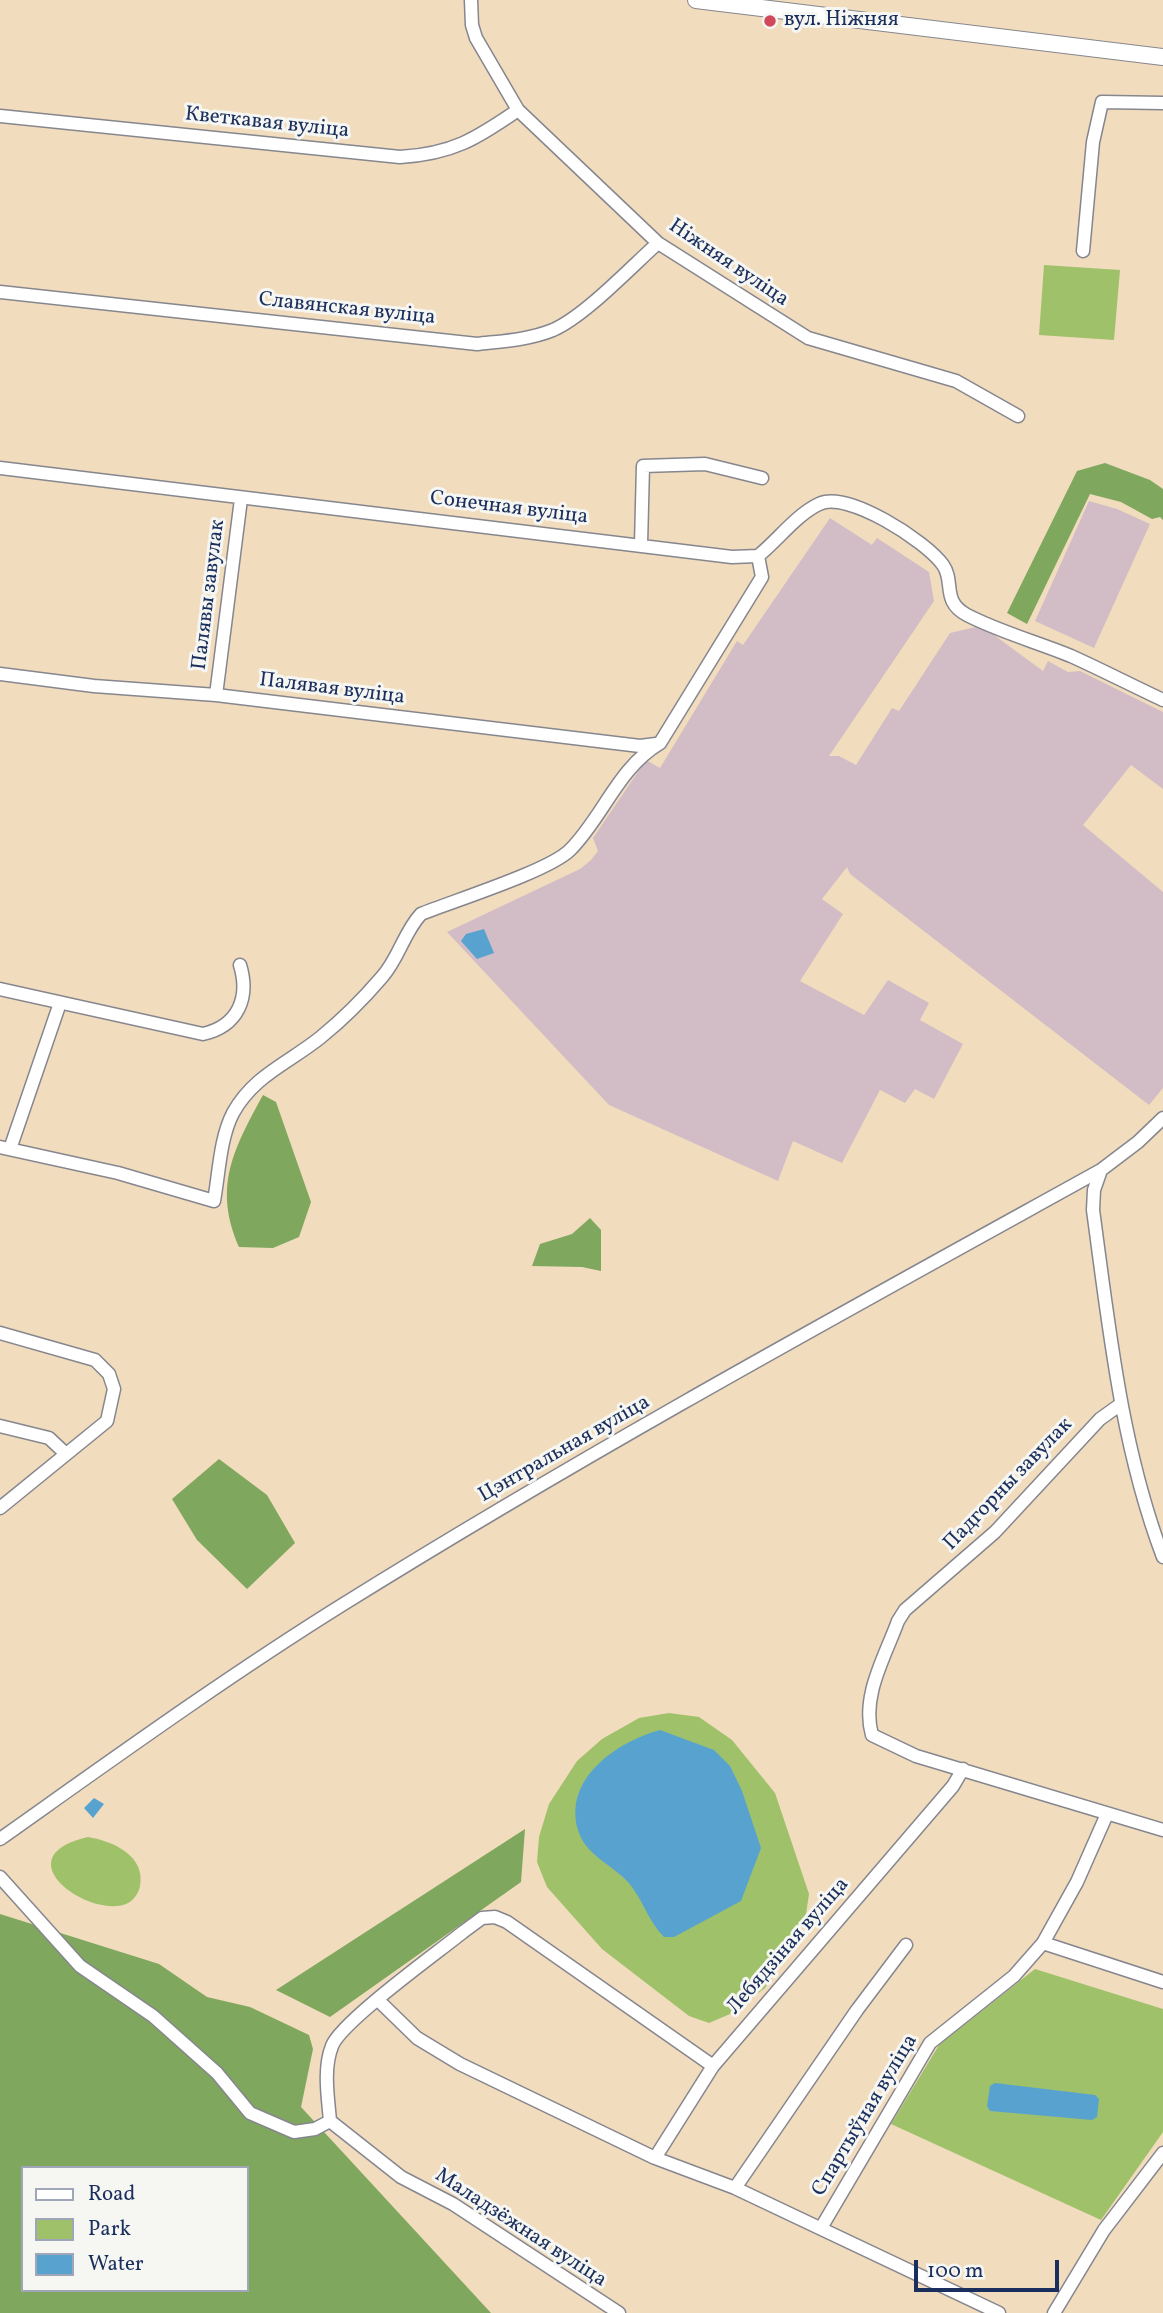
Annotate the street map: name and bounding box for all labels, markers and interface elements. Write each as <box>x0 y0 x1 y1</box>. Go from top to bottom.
place label: вул. Ніжняя <box>784 8 899 34</box>
marker: вул. Ніжняя <box>762 13 778 29</box>
street label: Кветкавая вуліца <box>184 103 350 145</box>
street label: Ніжняя вуліца <box>663 215 793 313</box>
street label: Славянская вуліца <box>257 288 437 332</box>
street label: Сонечная вуліца <box>429 487 589 531</box>
street label: Палявы завулак <box>188 518 232 672</box>
street label: Палявая вуліца <box>258 669 406 711</box>
street label: Цэнтральная вуліца <box>475 1391 655 1509</box>
street label: Падгорны завулак <box>939 1413 1079 1557</box>
street label: Лебядзіная вуліца <box>723 1873 855 2021</box>
street label: Спартыўная вуліца <box>808 2030 924 2202</box>
street label: Маладзёжная вуліца <box>429 2164 611 2294</box>
legend <box>21 2166 248 2292</box>
text: Road <box>88 2180 135 2209</box>
text: Park <box>88 2215 131 2244</box>
scale bar <box>918 2246 1063 2290</box>
text: Water <box>88 2250 144 2279</box>
text: 100 m <box>927 2257 984 2286</box>

